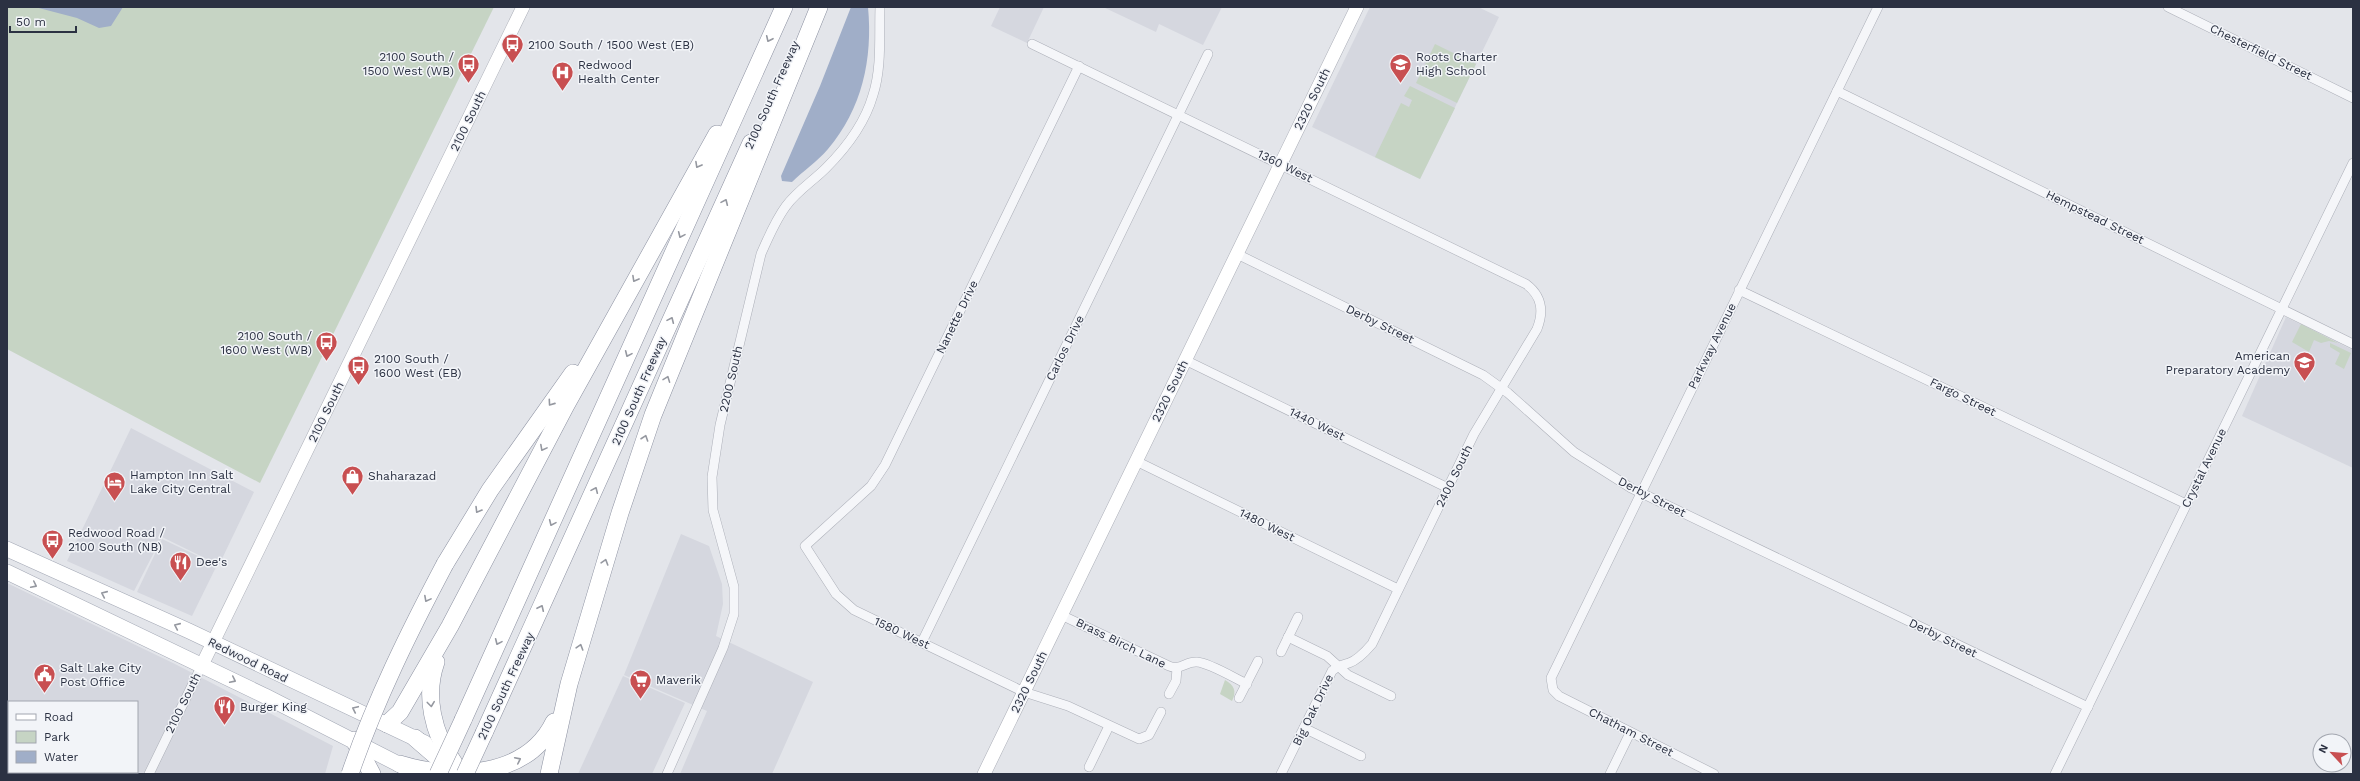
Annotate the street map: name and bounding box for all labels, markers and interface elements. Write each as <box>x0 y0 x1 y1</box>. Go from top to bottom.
scale bar <box>10 8 76 34</box>
text: 50 m <box>16 15 46 29</box>
street label: Chesterfield Street <box>2208 21 2314 83</box>
bus stop icon: 2100 South / 1500 West (EB) <box>500 32 526 65</box>
one-way arrow <box>766 35 774 43</box>
place label: 2100 South / 1500 West (EB) <box>528 38 694 52</box>
street label: 2100 South Freeway <box>742 38 803 151</box>
place label: 2100 South / 1500 West (WB) <box>363 50 454 78</box>
place label: Roots Charter High School <box>1416 50 1497 78</box>
bus stop icon: 2100 South / 1500 West (WB) <box>456 51 482 84</box>
school or university icon: Roots Charter High School <box>1387 51 1413 84</box>
place label: Redwood Health Center <box>578 58 660 86</box>
hospital icon: Redwood Health Center <box>550 59 576 92</box>
street label: 2320 South <box>1291 66 1333 132</box>
street label: 2100 South <box>447 89 489 153</box>
street label: 1360 West <box>1255 147 1315 185</box>
one-way arrow <box>696 161 703 168</box>
street label: Hempstead Street <box>2044 187 2146 247</box>
one-way arrow <box>720 198 728 205</box>
one-way arrow <box>678 231 686 239</box>
one-way arrow <box>633 275 640 282</box>
street label: Nanette Drive <box>933 278 981 356</box>
street label: Parkway Avenue <box>1685 301 1739 391</box>
street label: Derby Street <box>1344 302 1416 346</box>
street label: Carlos Drive <box>1043 313 1087 383</box>
one-way arrow <box>666 317 674 325</box>
place label: 2100 South / 1600 West (WB) <box>220 329 312 357</box>
bus stop icon: 2100 South / 1600 West (WB) <box>314 330 340 363</box>
street label: 2100 South Freeway <box>609 334 670 447</box>
street label: 2200 South <box>717 344 745 414</box>
one-way arrow <box>625 349 633 357</box>
place label: American Preparatory Academy <box>2166 349 2291 377</box>
school or university icon: American Preparatory Academy <box>2292 350 2318 383</box>
place label: 2100 South / 1600 West (EB) <box>374 352 462 380</box>
bus stop icon: 2100 South / 1600 West (EB) <box>345 353 371 386</box>
street label: 2320 South <box>1149 358 1191 424</box>
one-way arrow <box>662 375 670 383</box>
street label: Fargo Street <box>1928 375 1998 419</box>
street label: 2100 South <box>305 380 347 444</box>
one-way arrow <box>549 399 556 406</box>
street label: 1440 West <box>1287 405 1347 443</box>
street label: Crystal Avenue <box>2179 426 2229 510</box>
one-way arrow <box>640 435 649 442</box>
street label: 2400 South <box>1433 442 1475 510</box>
one-way arrow <box>540 443 548 451</box>
shop icon: Shaharazad <box>340 463 366 496</box>
place label: Hampton Inn Salt Lake City Central <box>130 468 233 496</box>
hotel icon: Hampton Inn Salt Lake City Central <box>101 469 127 502</box>
place label: Shaharazad <box>368 469 436 483</box>
street label: Derby Street <box>1616 474 1688 520</box>
one-way arrow <box>590 486 598 494</box>
one-way arrow <box>475 506 482 513</box>
street label: 1480 West <box>1237 506 1297 544</box>
one-way arrow <box>549 519 557 527</box>
place label: Redwood Road / 2100 South (NB) <box>68 526 165 554</box>
bus stop icon: Redwood Road / 2100 South (NB) <box>39 527 65 560</box>
restaurant icon: Dee's <box>167 549 193 582</box>
place label: Dee's <box>196 555 227 569</box>
one-way arrow <box>600 559 609 566</box>
one-way arrow <box>29 580 37 588</box>
one-way arrow <box>101 591 109 599</box>
one-way arrow <box>424 594 432 602</box>
one-way arrow <box>536 605 544 613</box>
street label: 1580 West <box>872 614 932 652</box>
street label: Brass Birch Lane <box>1074 615 1168 671</box>
street label: Derby Street <box>1907 616 1979 660</box>
one-way arrow <box>174 623 182 631</box>
street label: 2100 South Freeway <box>475 629 537 742</box>
street label: Redwood Road <box>206 635 290 685</box>
one-way arrow <box>495 638 503 645</box>
one-way arrow <box>575 644 584 651</box>
street label: 2320 South <box>1008 649 1050 715</box>
place label: Salt Lake City Post Office <box>60 661 142 689</box>
public building icon: Salt Lake City Post Office <box>32 662 58 695</box>
supermarket icon: Maverik <box>628 667 654 700</box>
street label: 2100 South <box>162 671 204 735</box>
street label: Big Oak Drive <box>1290 672 1336 748</box>
place label: Maverik <box>656 673 701 687</box>
one-way arrow <box>229 676 237 683</box>
restaurant icon: Burger King <box>212 694 238 727</box>
place label: Burger King <box>240 700 307 714</box>
legend <box>8 701 138 773</box>
one-way arrow <box>426 701 435 707</box>
street label: Chatham Street <box>1586 705 1676 759</box>
one-way arrow <box>351 706 359 714</box>
text: Road <box>44 710 73 724</box>
text: Park <box>44 730 70 744</box>
north arrow <box>2312 733 2352 773</box>
text: N <box>2316 742 2331 755</box>
text: Water <box>44 750 79 764</box>
one-way arrow <box>513 757 521 764</box>

